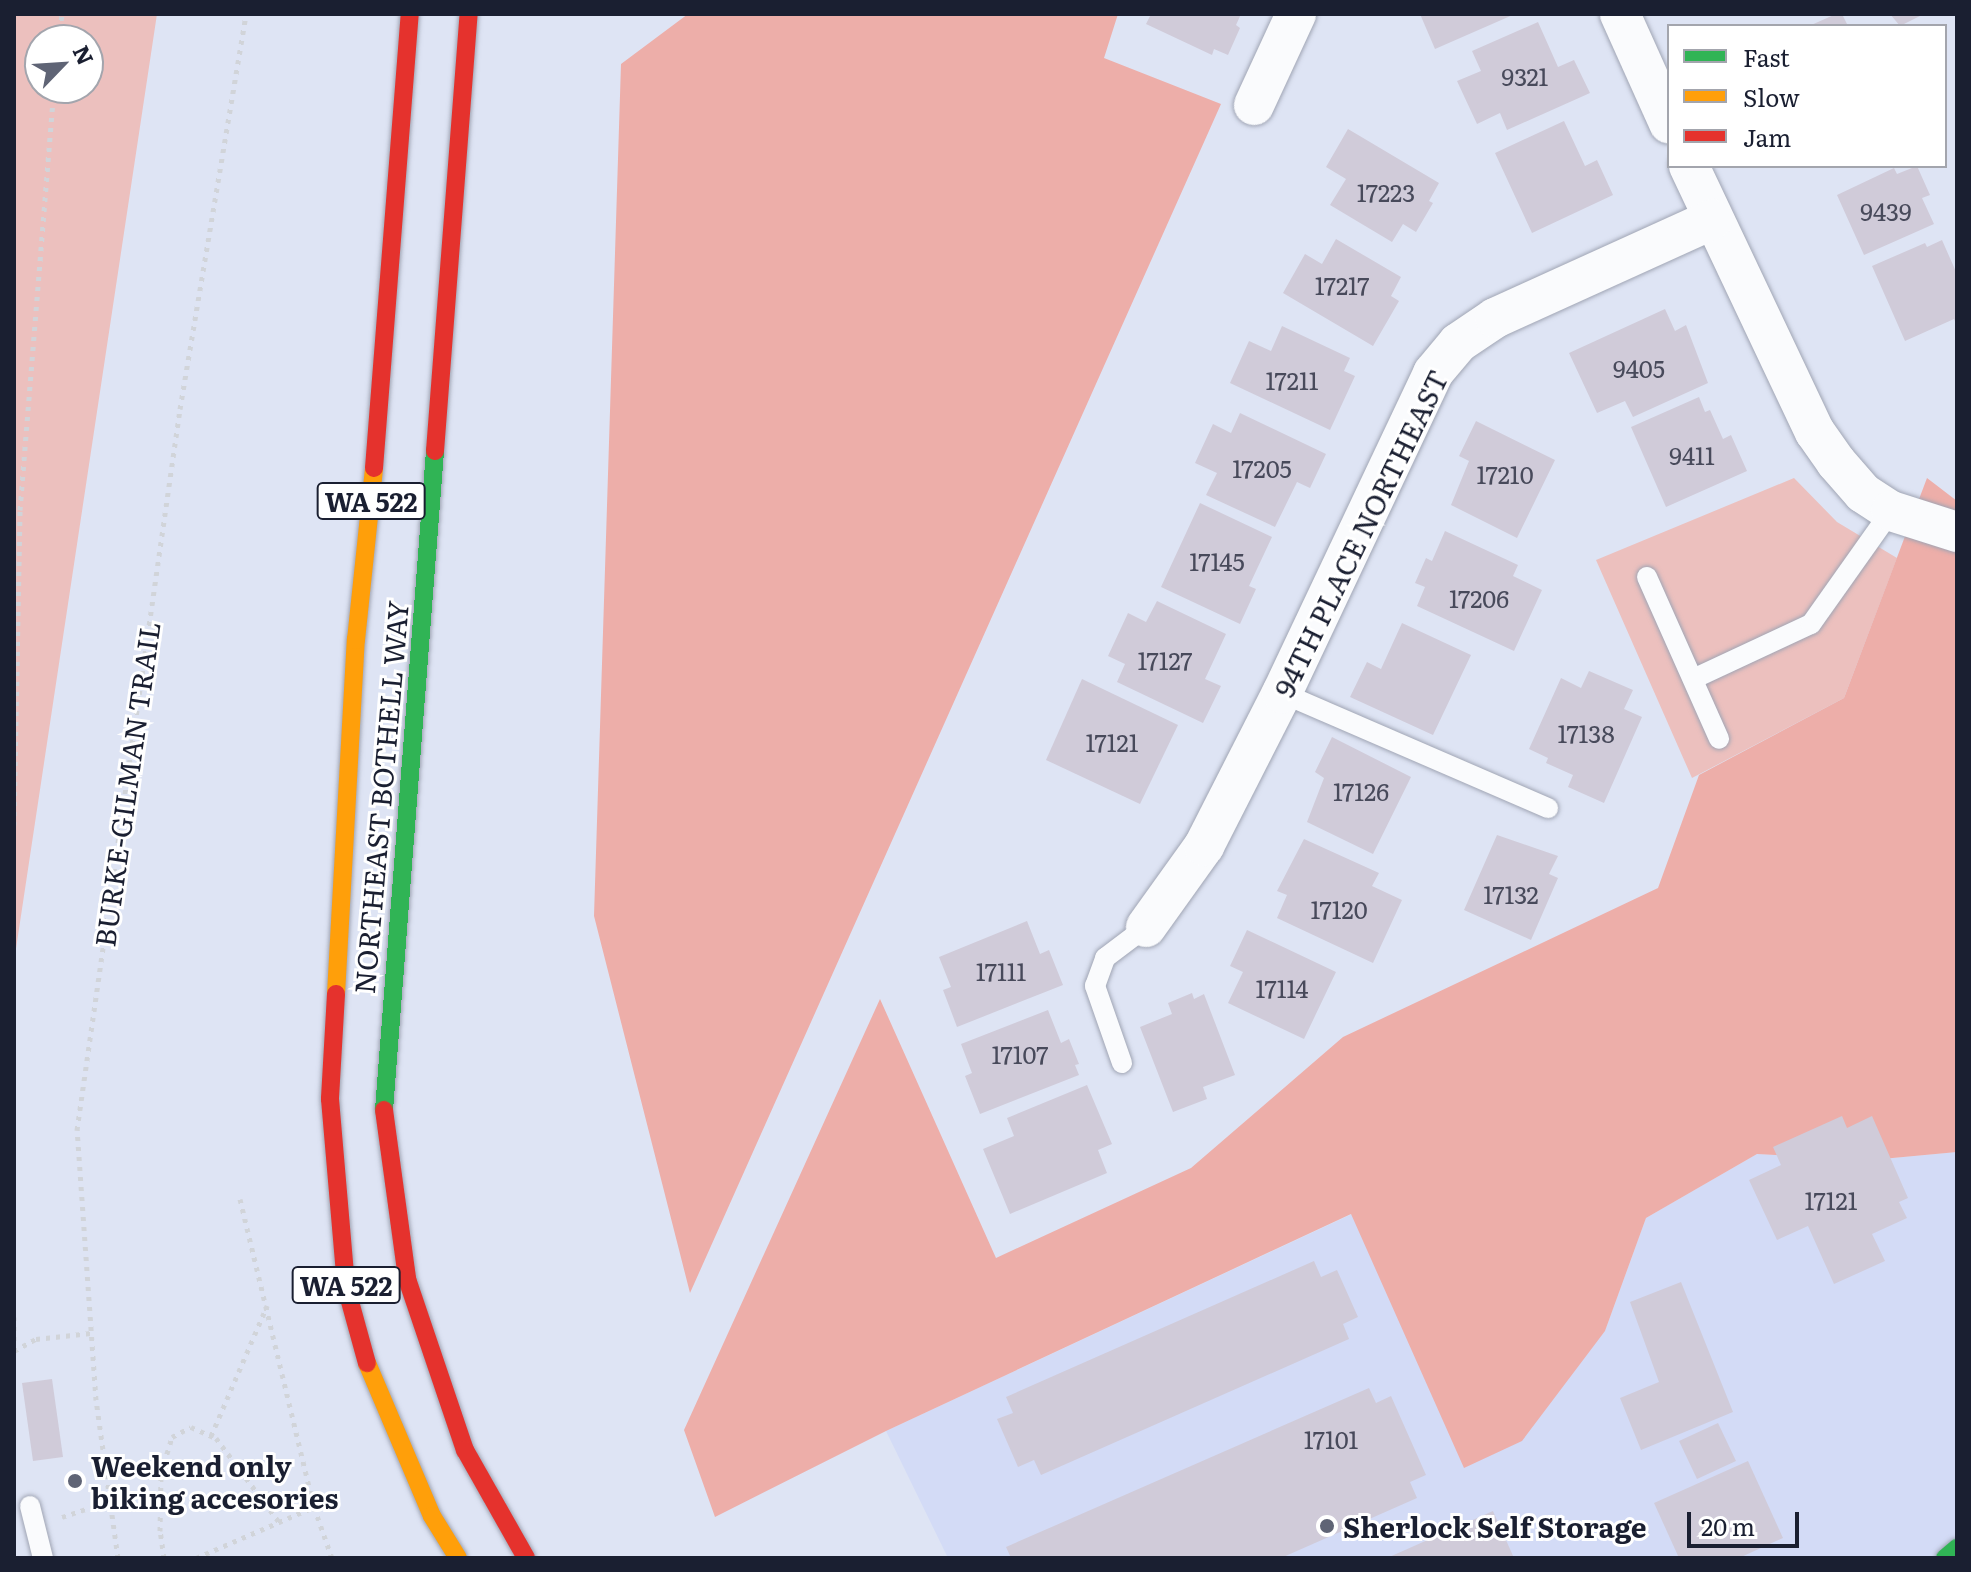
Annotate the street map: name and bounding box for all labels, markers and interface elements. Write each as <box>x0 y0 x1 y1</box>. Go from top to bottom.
north arrow <box>24 24 104 104</box>
legend <box>1667 24 1947 168</box>
text: N <box>66 39 103 70</box>
text: Fast <box>1743 39 1790 74</box>
house number: 9321 <box>1502 62 1548 90</box>
text: Slow <box>1743 79 1800 114</box>
text: Jam <box>1743 119 1791 154</box>
house number: 17223 <box>1357 178 1415 206</box>
house number: 9439 <box>1860 197 1912 225</box>
house number: 17217 <box>1315 271 1369 299</box>
house number: 9405 <box>1613 354 1665 382</box>
street label: 94TH PLACE NORTHEAST <box>1266 364 1454 702</box>
house number: 17211 <box>1266 366 1318 394</box>
house number: 9411 <box>1669 441 1715 469</box>
house number: 17205 <box>1232 454 1292 482</box>
house number: 17210 <box>1476 460 1534 488</box>
road number: WA 522 <box>315 479 427 523</box>
house number: 17145 <box>1189 547 1245 575</box>
house number: 17206 <box>1449 584 1509 612</box>
street label: NORTHEAST BOTHELL WAY <box>346 599 414 995</box>
street label: BURKE-GILMAN TRAIL <box>87 619 165 949</box>
house number: 17127 <box>1137 646 1193 674</box>
house number: 17138 <box>1557 719 1615 747</box>
house number: 17121 <box>1086 728 1138 756</box>
house number: 17126 <box>1333 777 1389 805</box>
house number: 17132 <box>1483 880 1539 908</box>
house number: 17120 <box>1310 895 1368 923</box>
house number: 17111 <box>976 957 1026 985</box>
house number: 17114 <box>1255 974 1309 1002</box>
house number: 17107 <box>991 1040 1049 1068</box>
house number: 17121 <box>1805 1186 1857 1214</box>
road number: WA 522 <box>290 1263 402 1307</box>
house number: 17101 <box>1304 1425 1358 1453</box>
place label: Weekend only biking accesories <box>91 1448 338 1514</box>
marker: Weekend only biking accesories <box>66 1472 84 1490</box>
scale bar <box>1691 1496 1803 1546</box>
text: 20 m <box>1701 1508 1755 1543</box>
place label: Sherlock Self Storage <box>1343 1509 1647 1543</box>
marker: Sherlock Self Storage <box>1318 1517 1336 1535</box>

